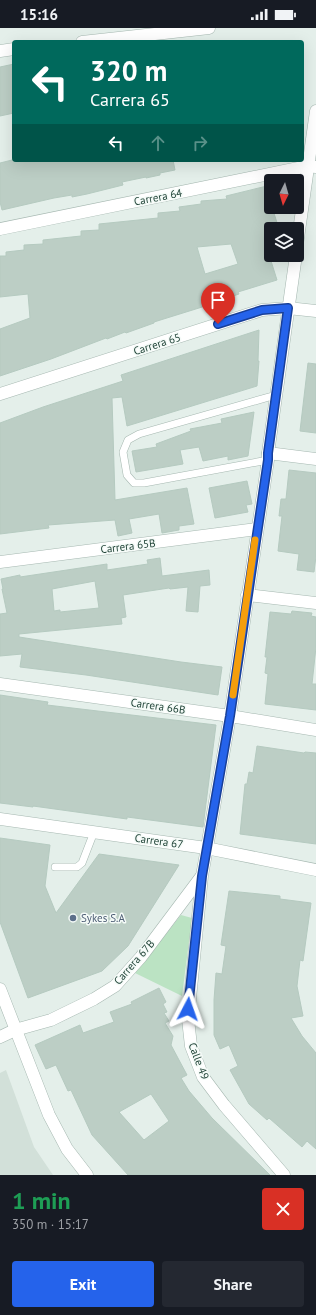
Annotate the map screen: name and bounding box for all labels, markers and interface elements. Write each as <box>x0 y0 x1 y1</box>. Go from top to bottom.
text: 15:16 <box>20 5 58 24</box>
text: 320 m <box>90 52 167 89</box>
icon: left <box>24 56 76 108</box>
text: Carrera 65 <box>90 88 170 111</box>
icon: left <box>105 132 127 154</box>
icon: ahead <box>147 132 169 154</box>
icon: right <box>189 132 211 154</box>
north arrow <box>264 174 304 214</box>
map controls <box>264 174 304 262</box>
street label: Carrera 64 <box>133 185 183 209</box>
button: layers <box>264 222 304 262</box>
pin <box>201 283 235 324</box>
icon: arrive <box>207 289 229 311</box>
street label: Carrera 65 <box>132 330 182 358</box>
street label: Carrera 65B <box>100 536 156 556</box>
street label: Carrera 66B <box>130 695 186 717</box>
street label: Carrera 67 <box>134 831 184 851</box>
place label: Sykes S.A <box>81 911 125 925</box>
marker: Sykes S.A <box>68 913 78 923</box>
street label: Carrera 67B <box>111 937 157 987</box>
position arrow <box>167 988 209 1030</box>
street label: Calle 49 <box>186 1041 212 1081</box>
text: 1 min <box>12 1185 71 1216</box>
button: close <box>262 1188 304 1230</box>
text: 350 m · 15:17 <box>12 1216 89 1233</box>
button: Exit <box>12 1261 154 1307</box>
button: Share <box>162 1261 304 1307</box>

